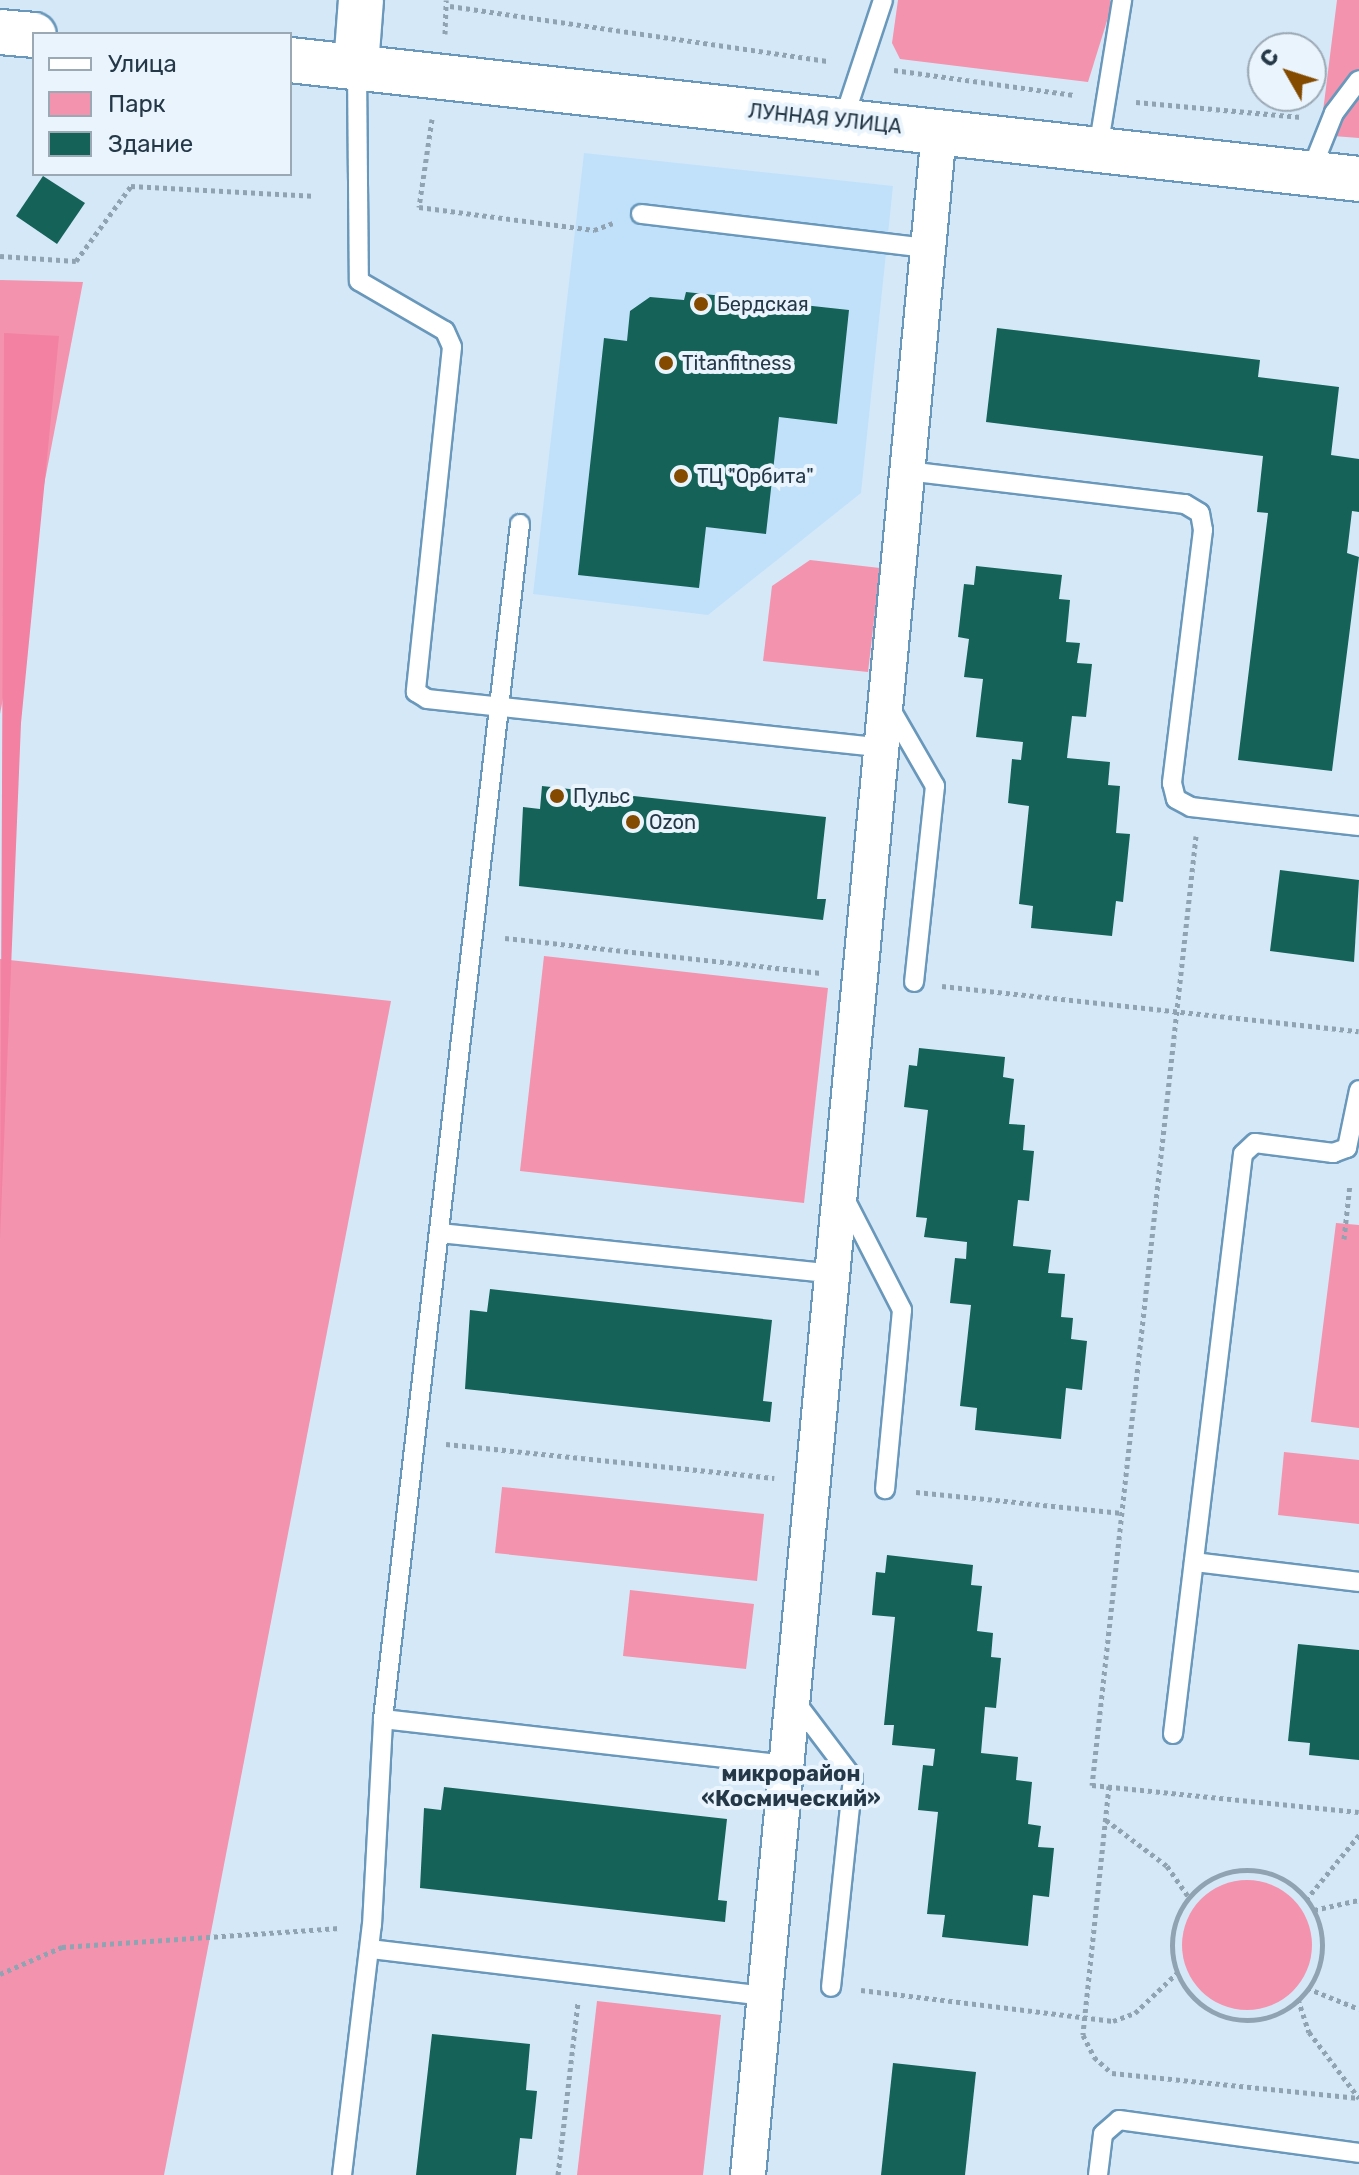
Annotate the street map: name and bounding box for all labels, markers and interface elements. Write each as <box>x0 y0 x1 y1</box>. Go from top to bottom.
legend <box>32 32 292 176</box>
north arrow <box>1247 32 1327 112</box>
text: С <box>1254 43 1285 72</box>
text: Улица <box>108 50 177 78</box>
text: Парк <box>108 90 166 118</box>
street label: ЛУННАЯ УЛИЦА <box>747 99 903 139</box>
text: Здание <box>108 130 193 158</box>
place label: Бердская <box>717 292 809 316</box>
marker: Бердская <box>692 295 710 313</box>
place label: Titanfitness <box>682 351 792 375</box>
marker: Titanfitness <box>657 354 675 372</box>
place label: ТЦ "Орбита" <box>697 464 814 488</box>
marker: ТЦ "Орбита" <box>672 467 690 485</box>
place label: Пульс <box>573 784 630 808</box>
marker: Пульс <box>548 787 566 805</box>
place label: Ozon <box>649 810 696 834</box>
marker: Ozon <box>624 813 642 831</box>
district label: микрорайон «Космический» <box>701 1760 881 1812</box>

